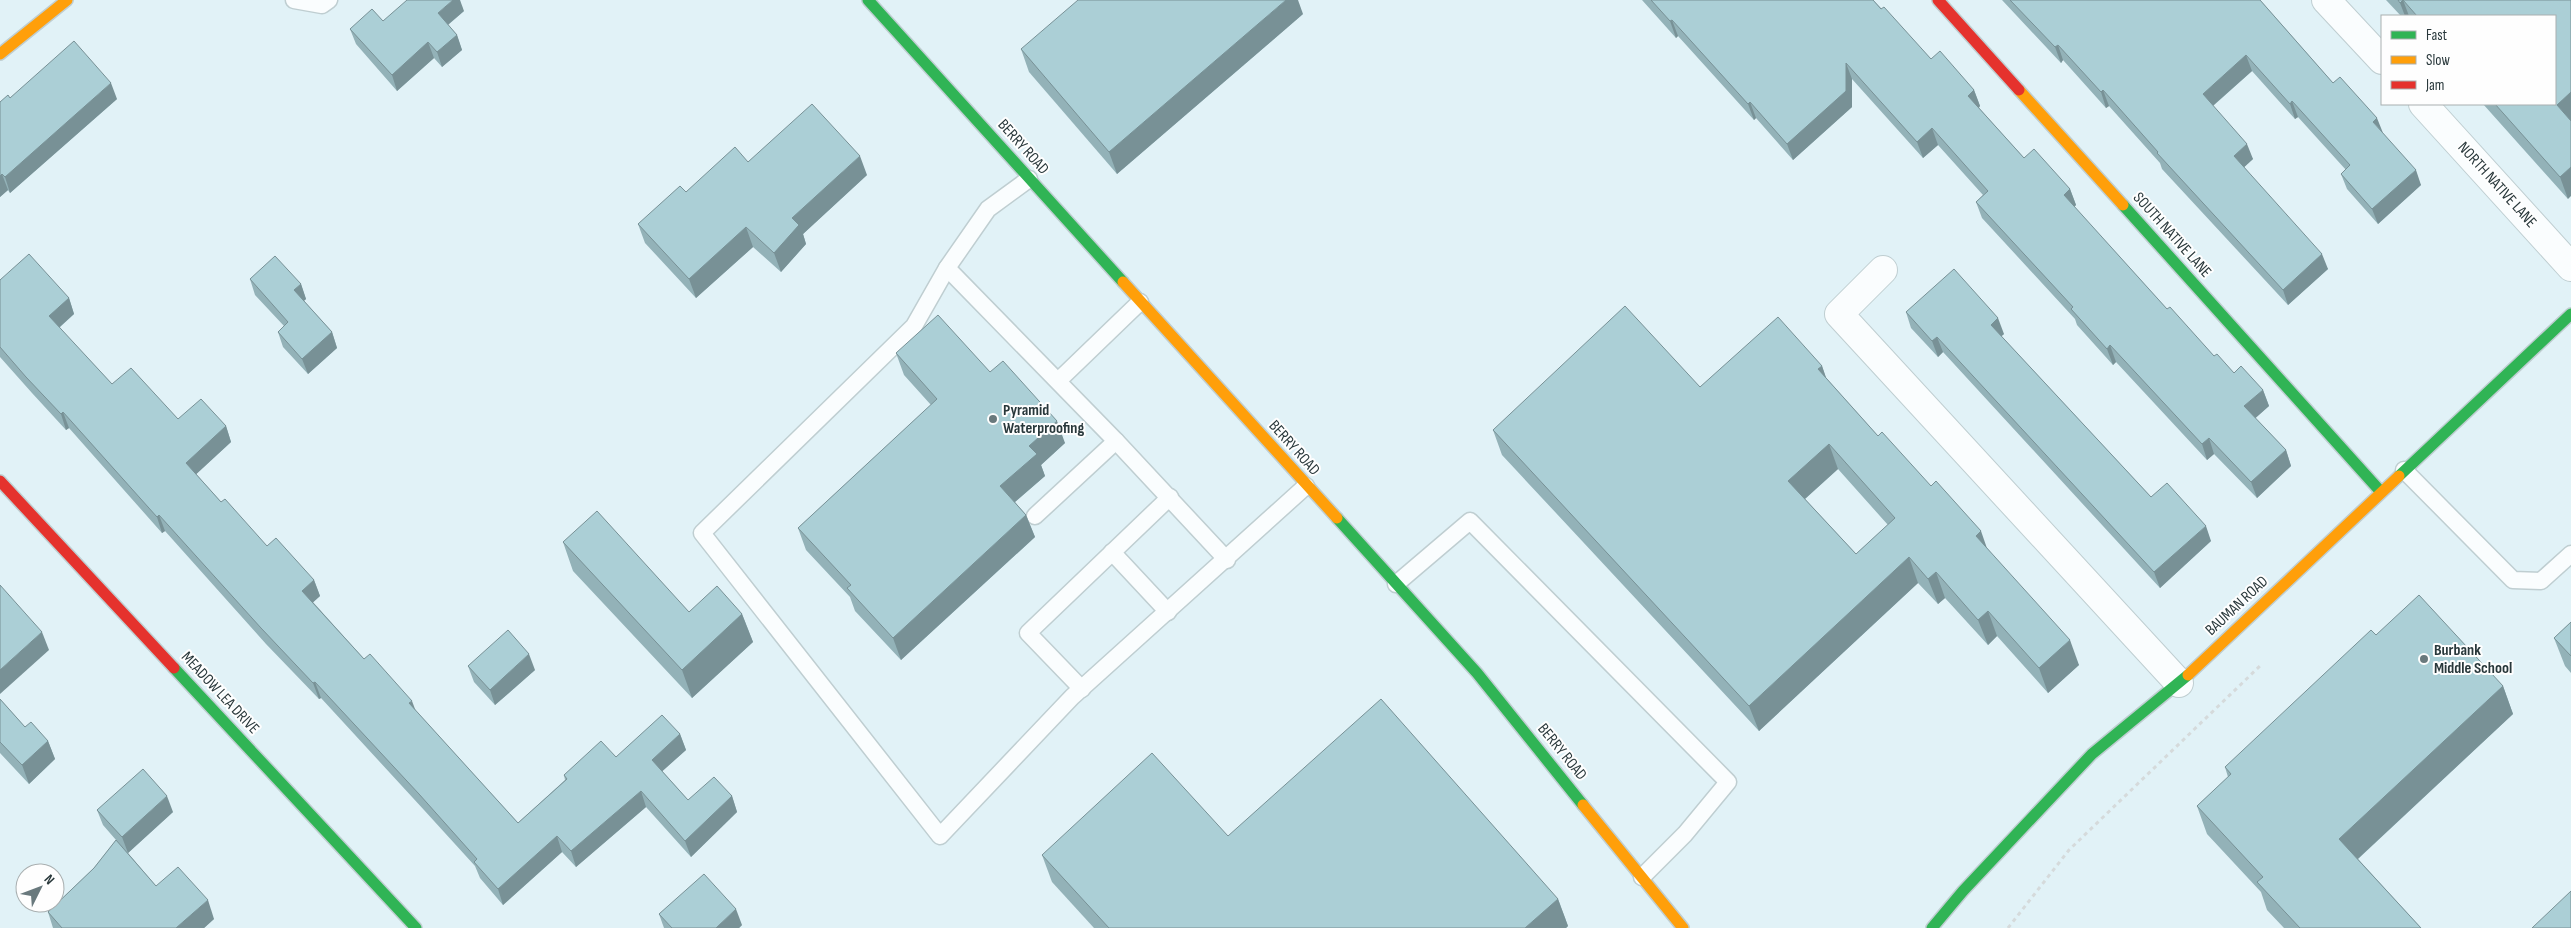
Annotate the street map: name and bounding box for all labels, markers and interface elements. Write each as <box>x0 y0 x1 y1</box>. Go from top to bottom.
legend <box>2381 15 2556 105</box>
text: Fast <box>2426 26 2448 45</box>
text: Slow <box>2426 51 2450 70</box>
text: Jam <box>2425 76 2444 95</box>
street label: BERRY ROAD <box>993 116 1053 178</box>
street label: NORTH NATIVE LANE <box>2454 138 2540 232</box>
street label: SOUTH NATIVE LANE <box>2129 189 2215 281</box>
place label: Pyramid Waterproofing <box>1003 401 1084 438</box>
marker: Pyramid Waterproofing <box>987 413 999 425</box>
street label: BERRY ROAD <box>1264 417 1324 479</box>
street label: BAUMAN ROAD <box>2202 572 2272 640</box>
place label: Burbank Middle School <box>2434 641 2512 678</box>
street label: MEADOW LEA DRIVE <box>177 648 263 738</box>
marker: Burbank Middle School <box>2418 653 2430 665</box>
street label: BERRY ROAD <box>1533 720 1591 784</box>
north arrow <box>15 863 65 913</box>
text: N <box>40 871 58 888</box>

